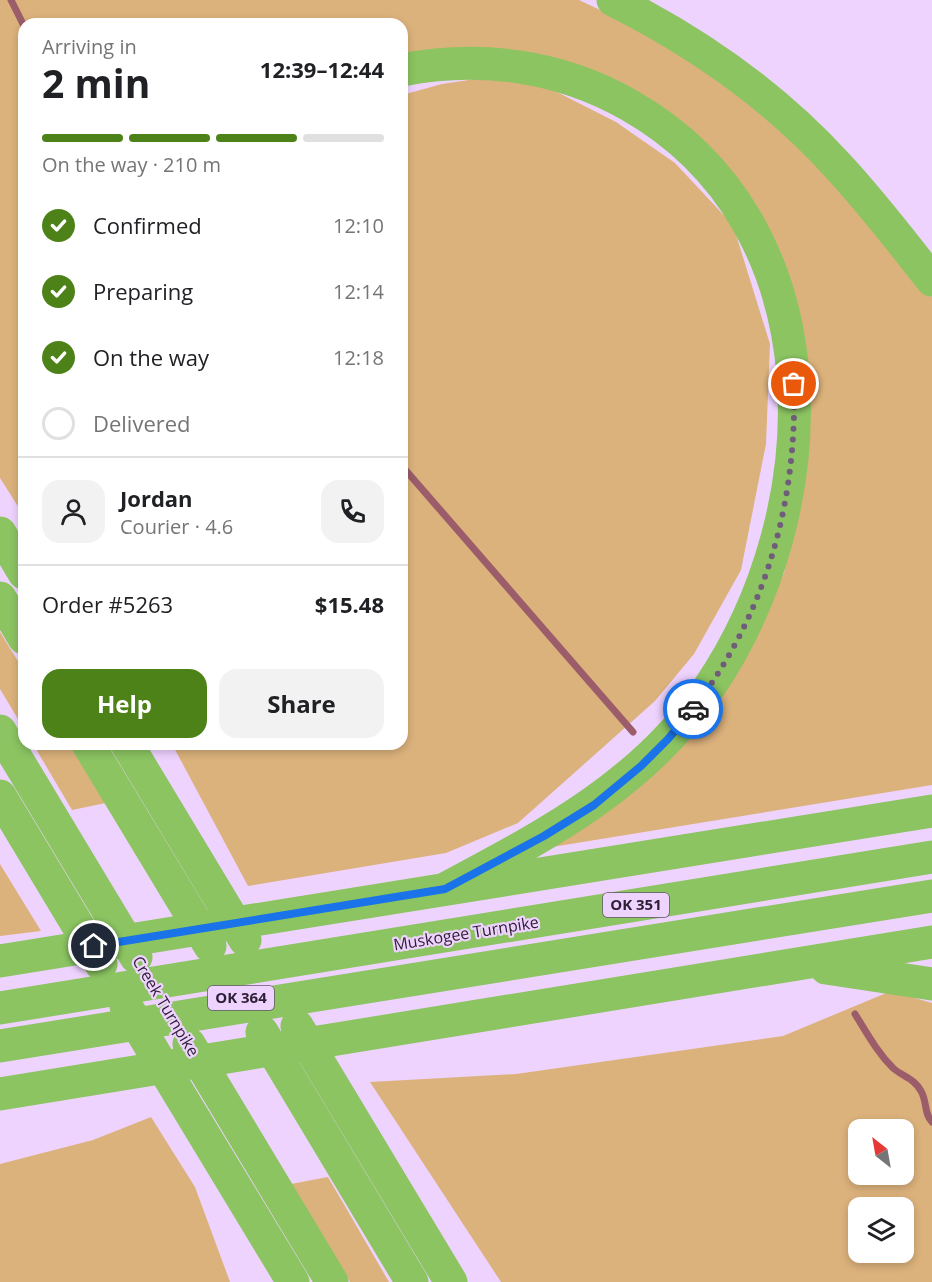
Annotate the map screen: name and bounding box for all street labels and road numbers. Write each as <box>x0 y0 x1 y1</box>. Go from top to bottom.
road number: OK 351 <box>603 893 669 917</box>
street label: Muskogee Turnpike <box>392 911 540 955</box>
street label: Creek Turnpike <box>127 952 205 1060</box>
road number: OK 364 <box>208 986 274 1010</box>

